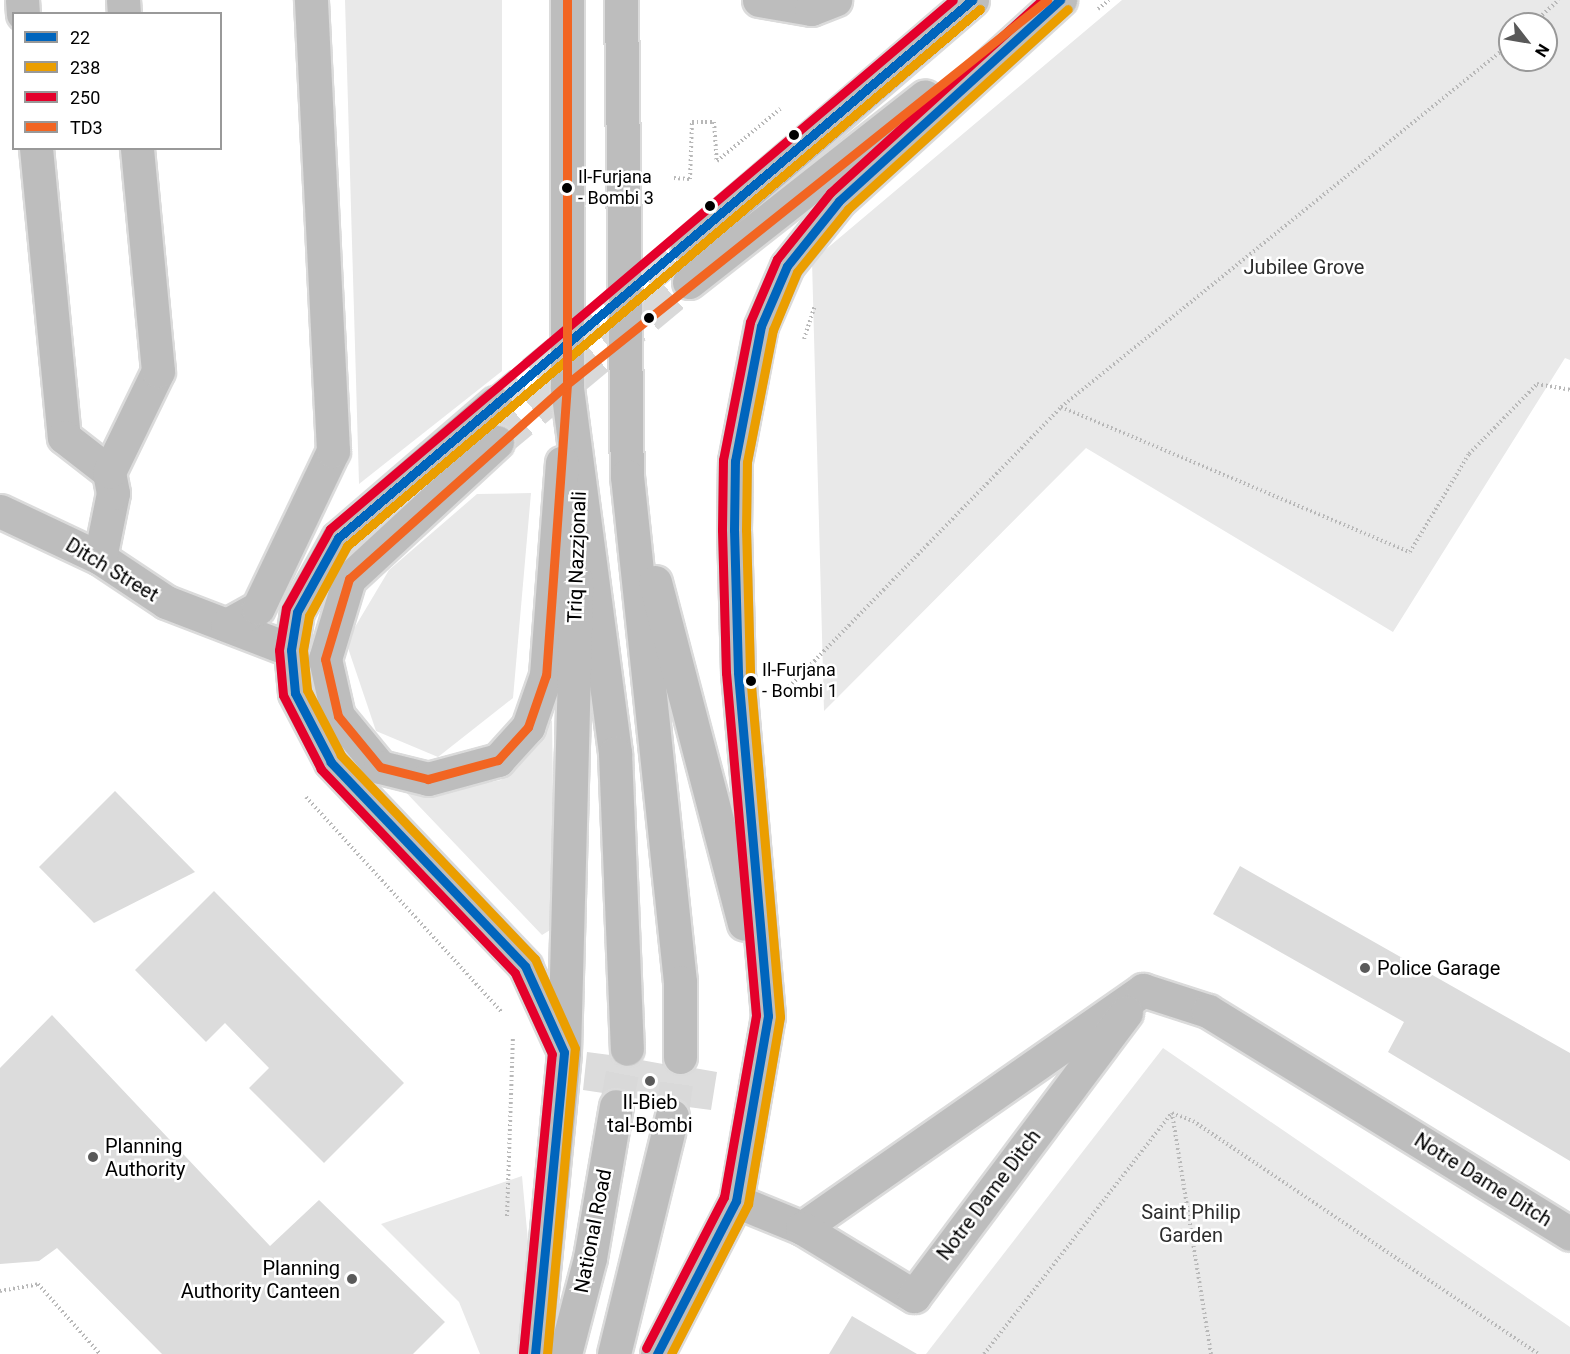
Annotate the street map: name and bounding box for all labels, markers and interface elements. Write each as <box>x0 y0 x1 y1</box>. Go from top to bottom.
legend <box>12 12 222 150</box>
north arrow <box>1498 12 1558 72</box>
text: 22 <box>70 27 90 48</box>
text: N <box>1531 41 1553 60</box>
text: 238 <box>70 57 100 78</box>
text: 250 <box>70 87 100 108</box>
text: TD3 <box>70 117 103 138</box>
unlabelled marker <box>788 129 800 141</box>
place label: Il-Furjana - Bombi 3 <box>578 167 654 210</box>
marker: Il-Furjana - Bombi 3 <box>561 182 573 194</box>
unlabelled marker <box>704 200 716 212</box>
park label: Jubilee Grove <box>1244 255 1364 279</box>
unlabelled marker <box>643 312 655 324</box>
street label: Triq Nazzjonali <box>563 491 591 623</box>
street label: Ditch Street <box>61 533 163 607</box>
place label: Il-Furjana - Bombi 1 <box>762 660 838 702</box>
marker: Il-Furjana - Bombi 1 <box>745 675 757 687</box>
place label: Police Garage <box>1377 956 1500 980</box>
marker: Police Garage <box>1358 961 1372 975</box>
marker: Il-Bieb tal-Bombi <box>643 1074 657 1088</box>
place label: Il-Bieb tal-Bombi <box>607 1090 693 1137</box>
street label: Notre Dame Ditch <box>932 1125 1046 1265</box>
street label: Notre Dame Ditch <box>1410 1128 1556 1232</box>
place label: Planning Authority <box>105 1134 186 1181</box>
marker: Planning Authority <box>86 1150 100 1164</box>
street label: National Road <box>569 1167 617 1295</box>
park label: Saint Philip Garden <box>1141 1201 1241 1248</box>
place label: Planning Authority Canteen <box>181 1256 340 1303</box>
marker: Planning Authority Canteen <box>345 1272 359 1286</box>

